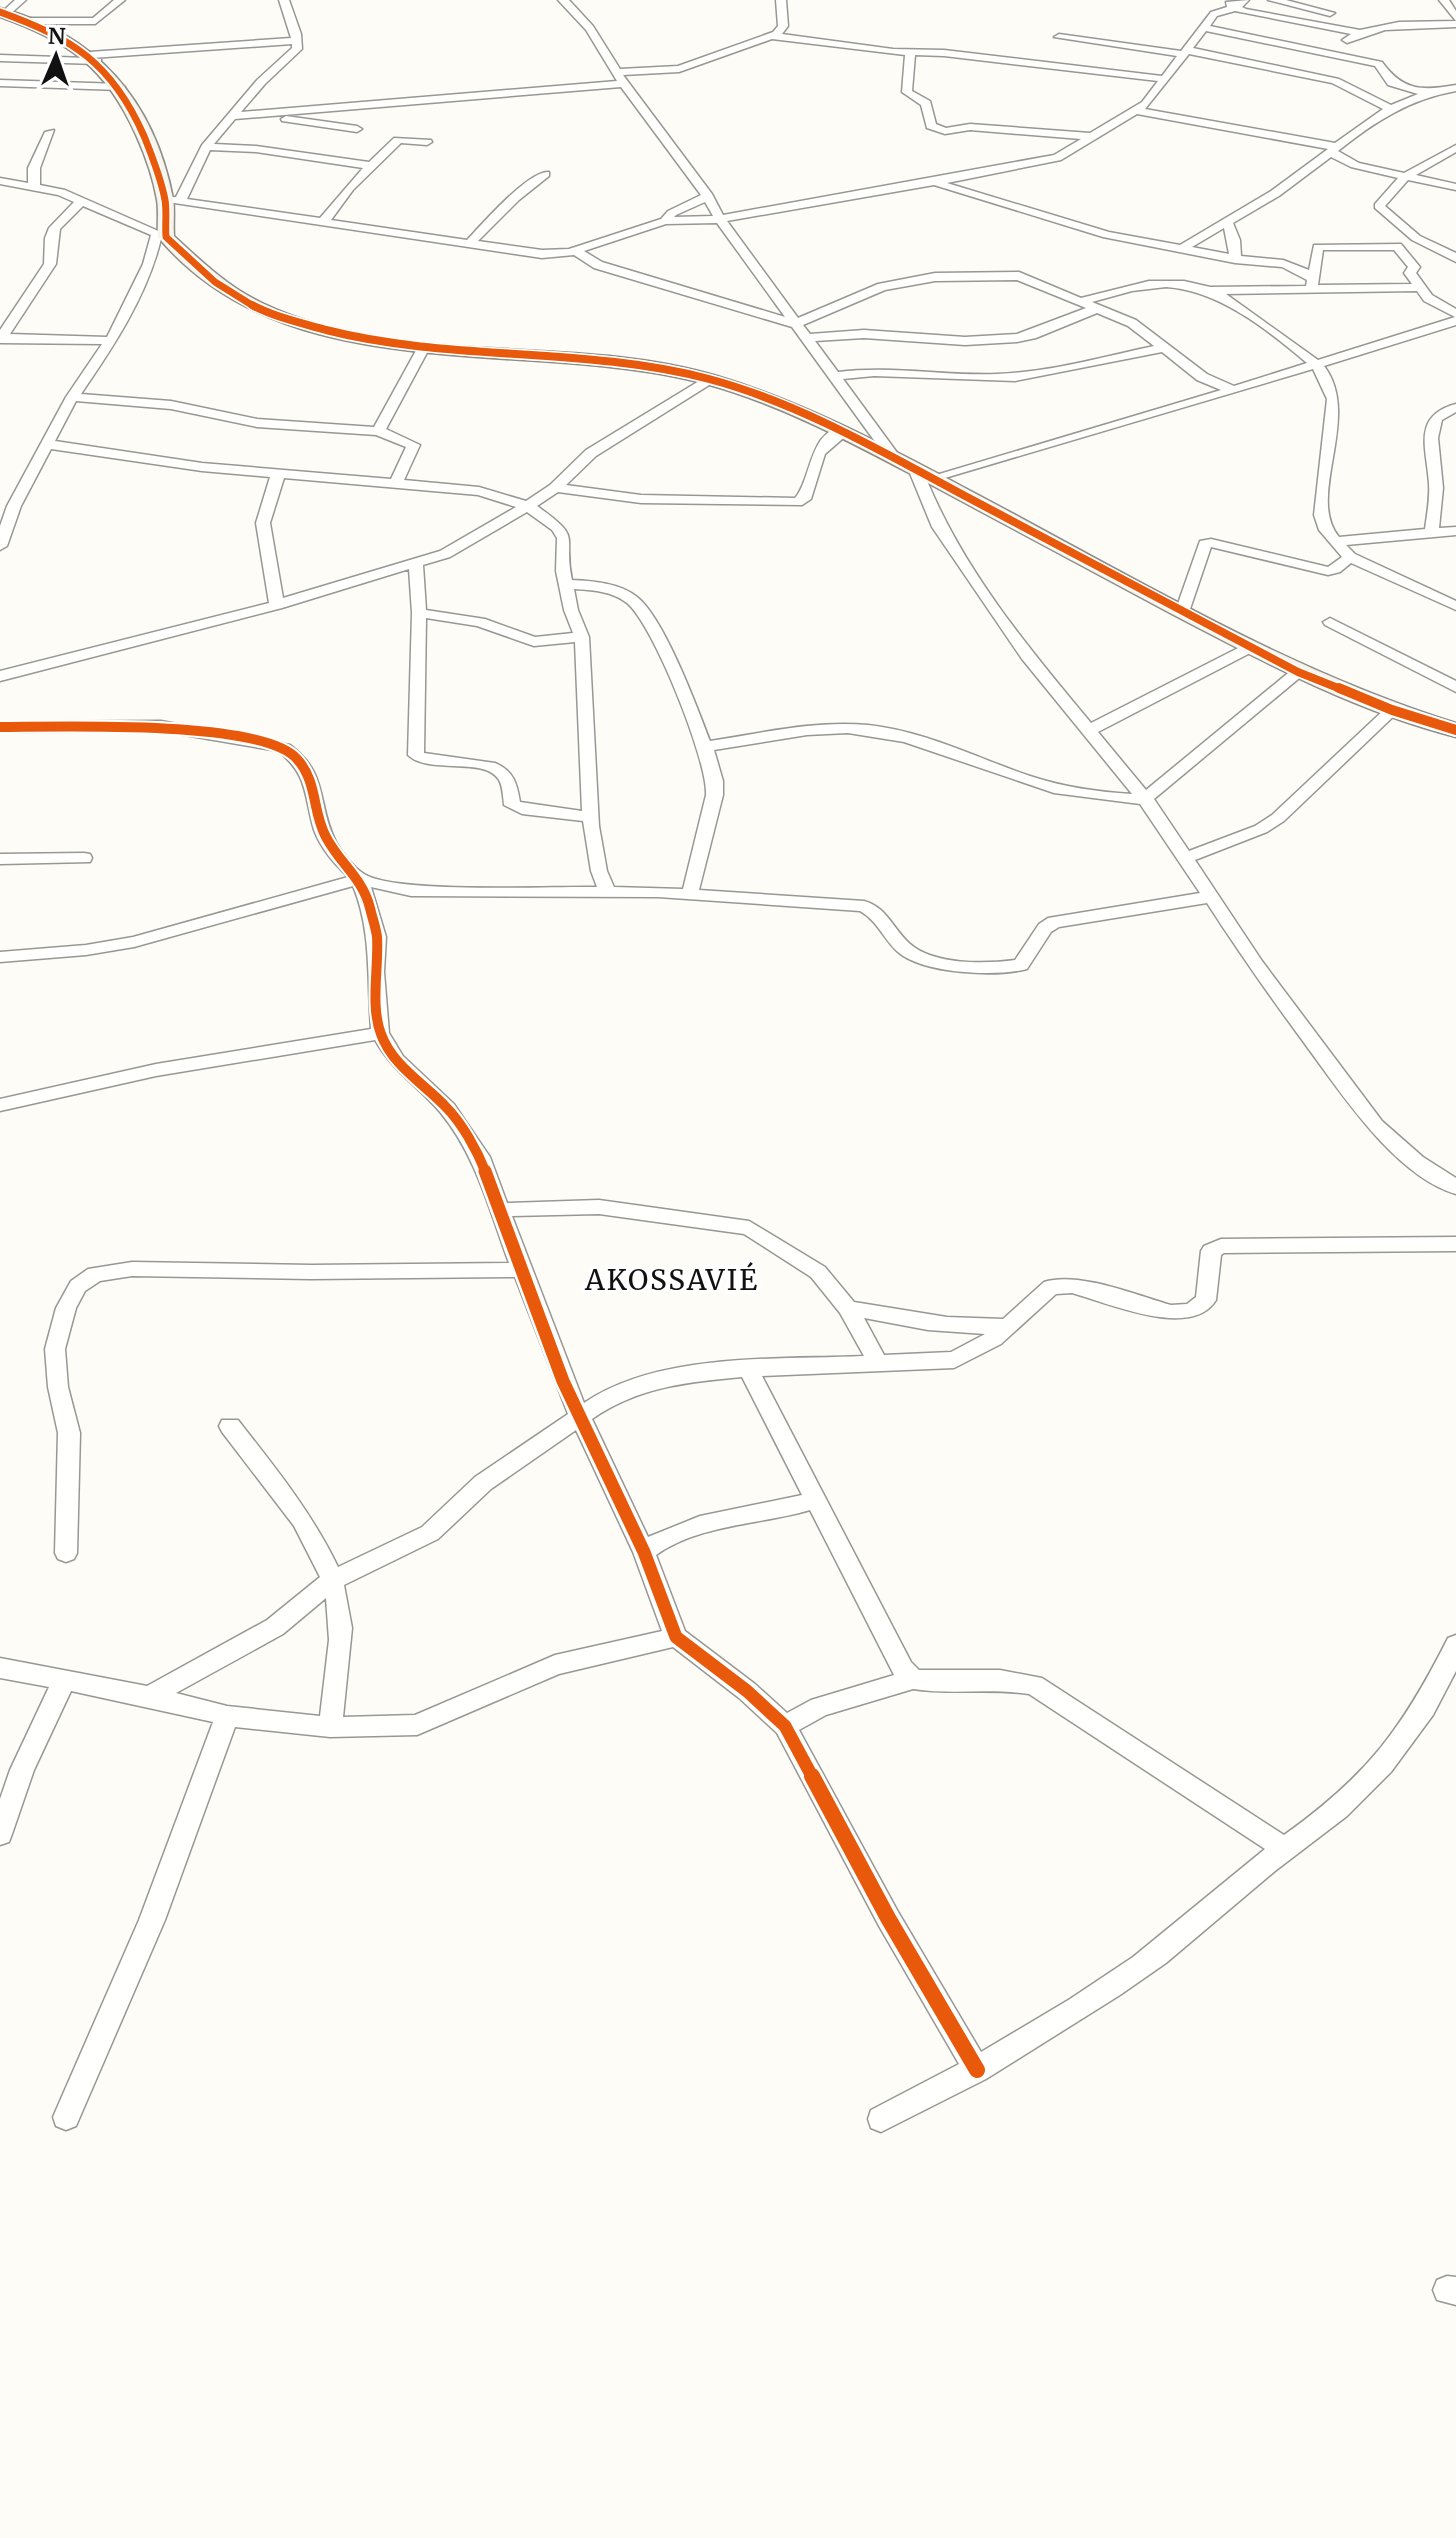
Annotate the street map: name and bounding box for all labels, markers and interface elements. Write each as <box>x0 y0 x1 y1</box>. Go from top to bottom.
north arrow <box>16 16 96 96</box>
text: N <box>48 22 66 50</box>
district label: AKOSSAVIÉ <box>584 1262 759 1298</box>

